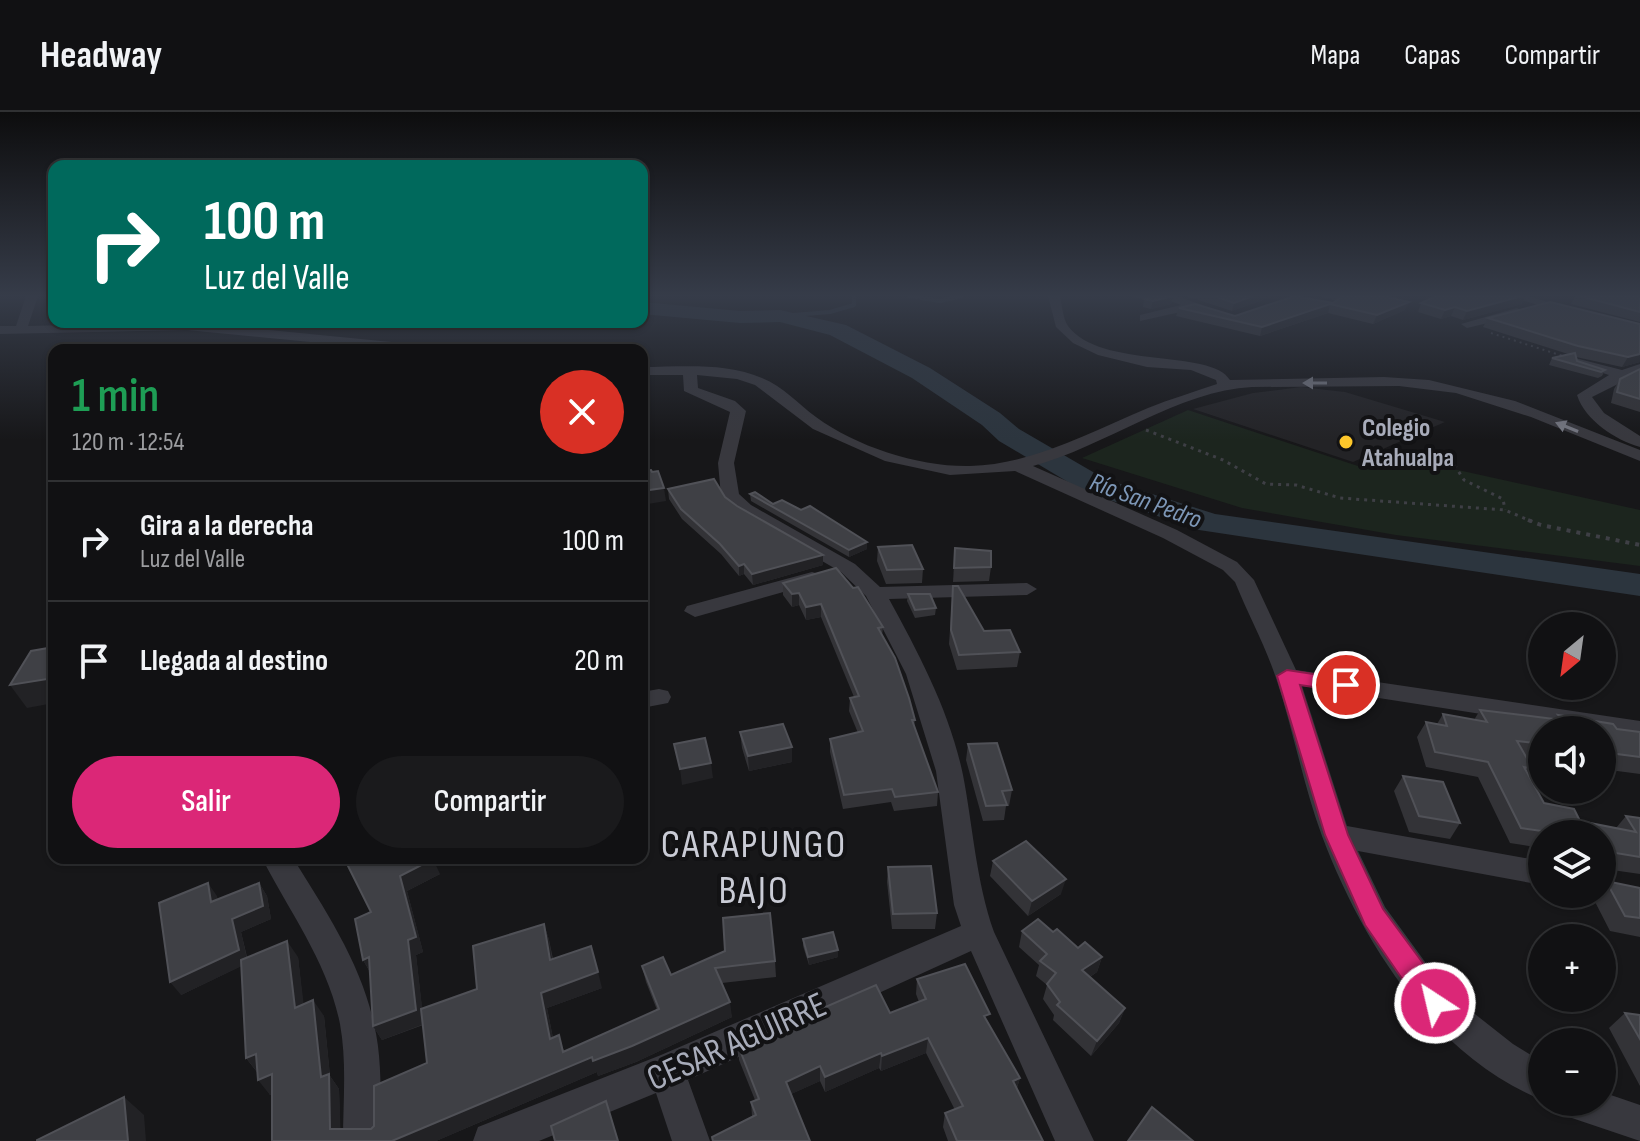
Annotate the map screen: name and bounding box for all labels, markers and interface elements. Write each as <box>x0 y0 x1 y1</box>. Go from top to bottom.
text: Headway <box>40 33 162 78</box>
text: Mapa <box>1311 39 1360 72</box>
text: Capas <box>1404 39 1461 72</box>
text: Compartir <box>1505 39 1600 72</box>
text: 100 m <box>204 189 325 256</box>
icon: right <box>72 192 176 296</box>
text: Luz del Valle <box>204 257 350 300</box>
text: 1 min <box>72 368 159 425</box>
button: close <box>540 370 624 454</box>
one-way arrow <box>1302 377 1327 389</box>
place label: Colegio Atahualpa <box>1361 413 1454 474</box>
one-way arrow <box>1555 421 1579 434</box>
text: 120 m · 12:54 <box>72 427 184 458</box>
marker: Colegio Atahualpa <box>1337 433 1355 451</box>
water label: Río San Pedro <box>1085 467 1206 536</box>
text: Gira a la derecha <box>140 508 314 544</box>
icon: right <box>72 519 116 563</box>
text: 100 m <box>563 523 624 559</box>
text: Luz del Valle <box>140 544 245 575</box>
north arrow <box>1528 612 1616 700</box>
map controls <box>1528 612 1616 1116</box>
icon: arrive <box>72 639 116 683</box>
text: Llegada al destino <box>140 643 328 679</box>
text: 20 m <box>574 643 624 679</box>
pin <box>1312 651 1380 719</box>
icon: arrive <box>1324 663 1368 707</box>
button: sound <box>1528 716 1616 804</box>
button: Salir <box>72 756 340 848</box>
button: Compartir <box>356 756 624 848</box>
button: layers <box>1528 820 1616 908</box>
district label: CARAPUNGO BAJO <box>661 821 847 915</box>
button: + <box>1528 924 1616 1012</box>
position arrow <box>1393 961 1477 1045</box>
street label: CESAR AGUIRRE <box>641 984 833 1101</box>
button: − <box>1528 1028 1616 1116</box>

